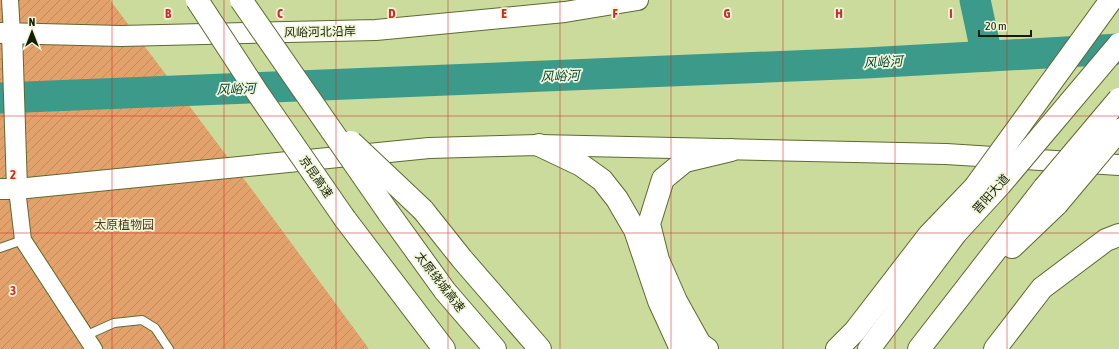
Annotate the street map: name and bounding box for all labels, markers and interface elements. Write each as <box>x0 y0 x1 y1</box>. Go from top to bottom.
text: B <box>165 6 172 21</box>
text: C <box>277 6 283 21</box>
text: D <box>388 6 396 21</box>
text: E <box>501 6 507 21</box>
text: F <box>612 6 618 21</box>
text: G <box>724 6 731 21</box>
text: H <box>835 6 843 21</box>
text: I <box>949 6 953 21</box>
north arrow <box>12 12 52 52</box>
scale bar <box>979 12 1031 38</box>
text: N <box>29 16 35 28</box>
text: 20 m <box>985 19 1007 33</box>
street label: 风峪河北沿岸 <box>284 24 356 40</box>
water label: 风峪河 <box>863 53 906 71</box>
water label: 风峪河 <box>540 68 583 84</box>
water label: 风峪河 <box>216 81 259 97</box>
street label: 京昆高速 <box>296 153 336 201</box>
text: 2 <box>10 167 16 182</box>
street label: 晋阳大道 <box>970 171 1012 217</box>
park label: 太原植物园 <box>94 218 154 232</box>
street label: 太原绕城高速 <box>412 249 468 315</box>
text: 3 <box>10 283 16 298</box>

